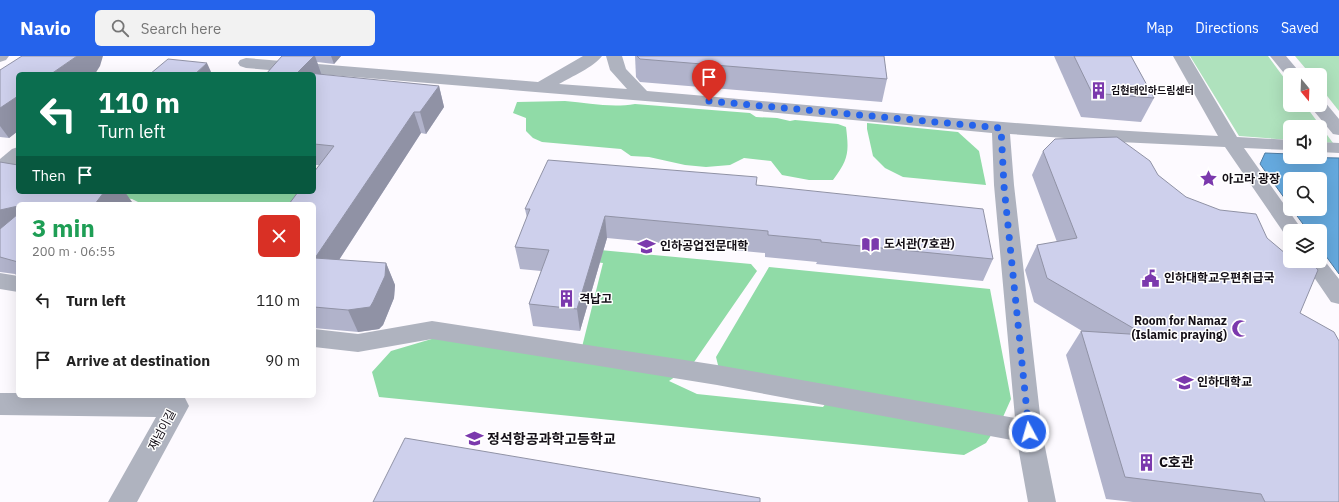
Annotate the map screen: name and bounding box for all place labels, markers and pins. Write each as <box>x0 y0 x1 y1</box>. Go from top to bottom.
pin <box>692 60 726 101</box>
building icon: 김현태인하드림센터 <box>1088 80 1108 100</box>
place label: 김현태인하드림센터 <box>1111 84 1194 97</box>
place icon: 아고라 광장 <box>1199 169 1219 189</box>
place label: 아고라 광장 <box>1222 171 1280 186</box>
library icon: 도서관(7호관) <box>861 234 881 254</box>
school or university icon: 인하공업전문대학 <box>637 236 657 256</box>
place label: 도서관(7호관) <box>884 236 955 251</box>
place label: 인하공업전문대학 <box>660 238 748 253</box>
public building icon: 인하대학교우편취급국 <box>1141 268 1161 288</box>
place label: 인하대학교우편취급국 <box>1164 270 1274 285</box>
building icon: 격납고 <box>556 289 576 309</box>
place label: 격납고 <box>579 291 612 306</box>
place label: Room for Namaz (Islamic praying) <box>1131 313 1227 342</box>
mosque icon: Room for Namaz (Islamic praying) <box>1230 318 1250 338</box>
school or university icon: 인하대학교 <box>1174 372 1194 392</box>
place label: 인하대학교 <box>1197 374 1252 389</box>
school or university icon: 정석항공과학고등학교 <box>464 429 484 449</box>
place label: 정석항공과학고등학교 <box>487 430 616 448</box>
building icon: C호관 <box>1136 452 1156 472</box>
place label: C호관 <box>1159 453 1194 471</box>

